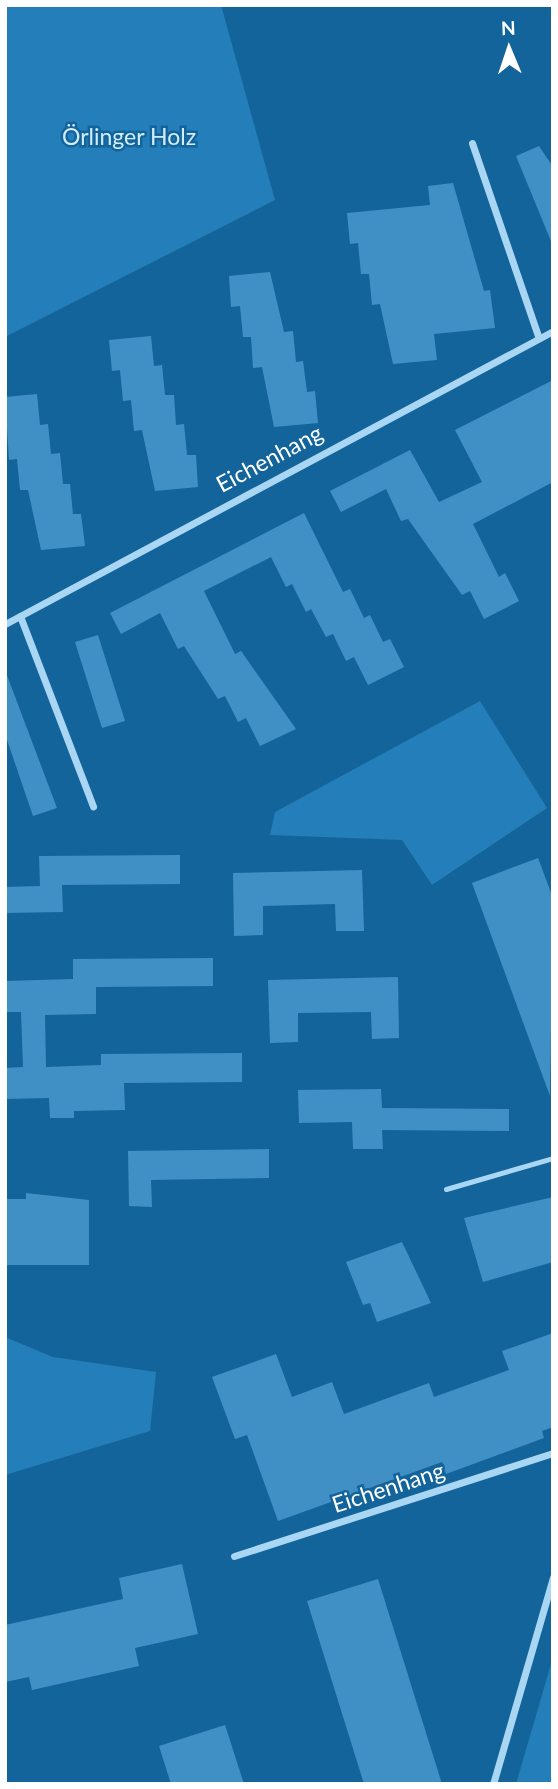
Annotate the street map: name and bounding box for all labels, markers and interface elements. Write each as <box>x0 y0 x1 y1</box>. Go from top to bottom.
north arrow <box>474 14 544 84</box>
text: N <box>501 16 516 39</box>
park label: Örlinger Holz <box>62 122 196 150</box>
street label: Eichenhang <box>211 418 327 498</box>
street label: Eichenhang <box>328 1456 448 1518</box>

